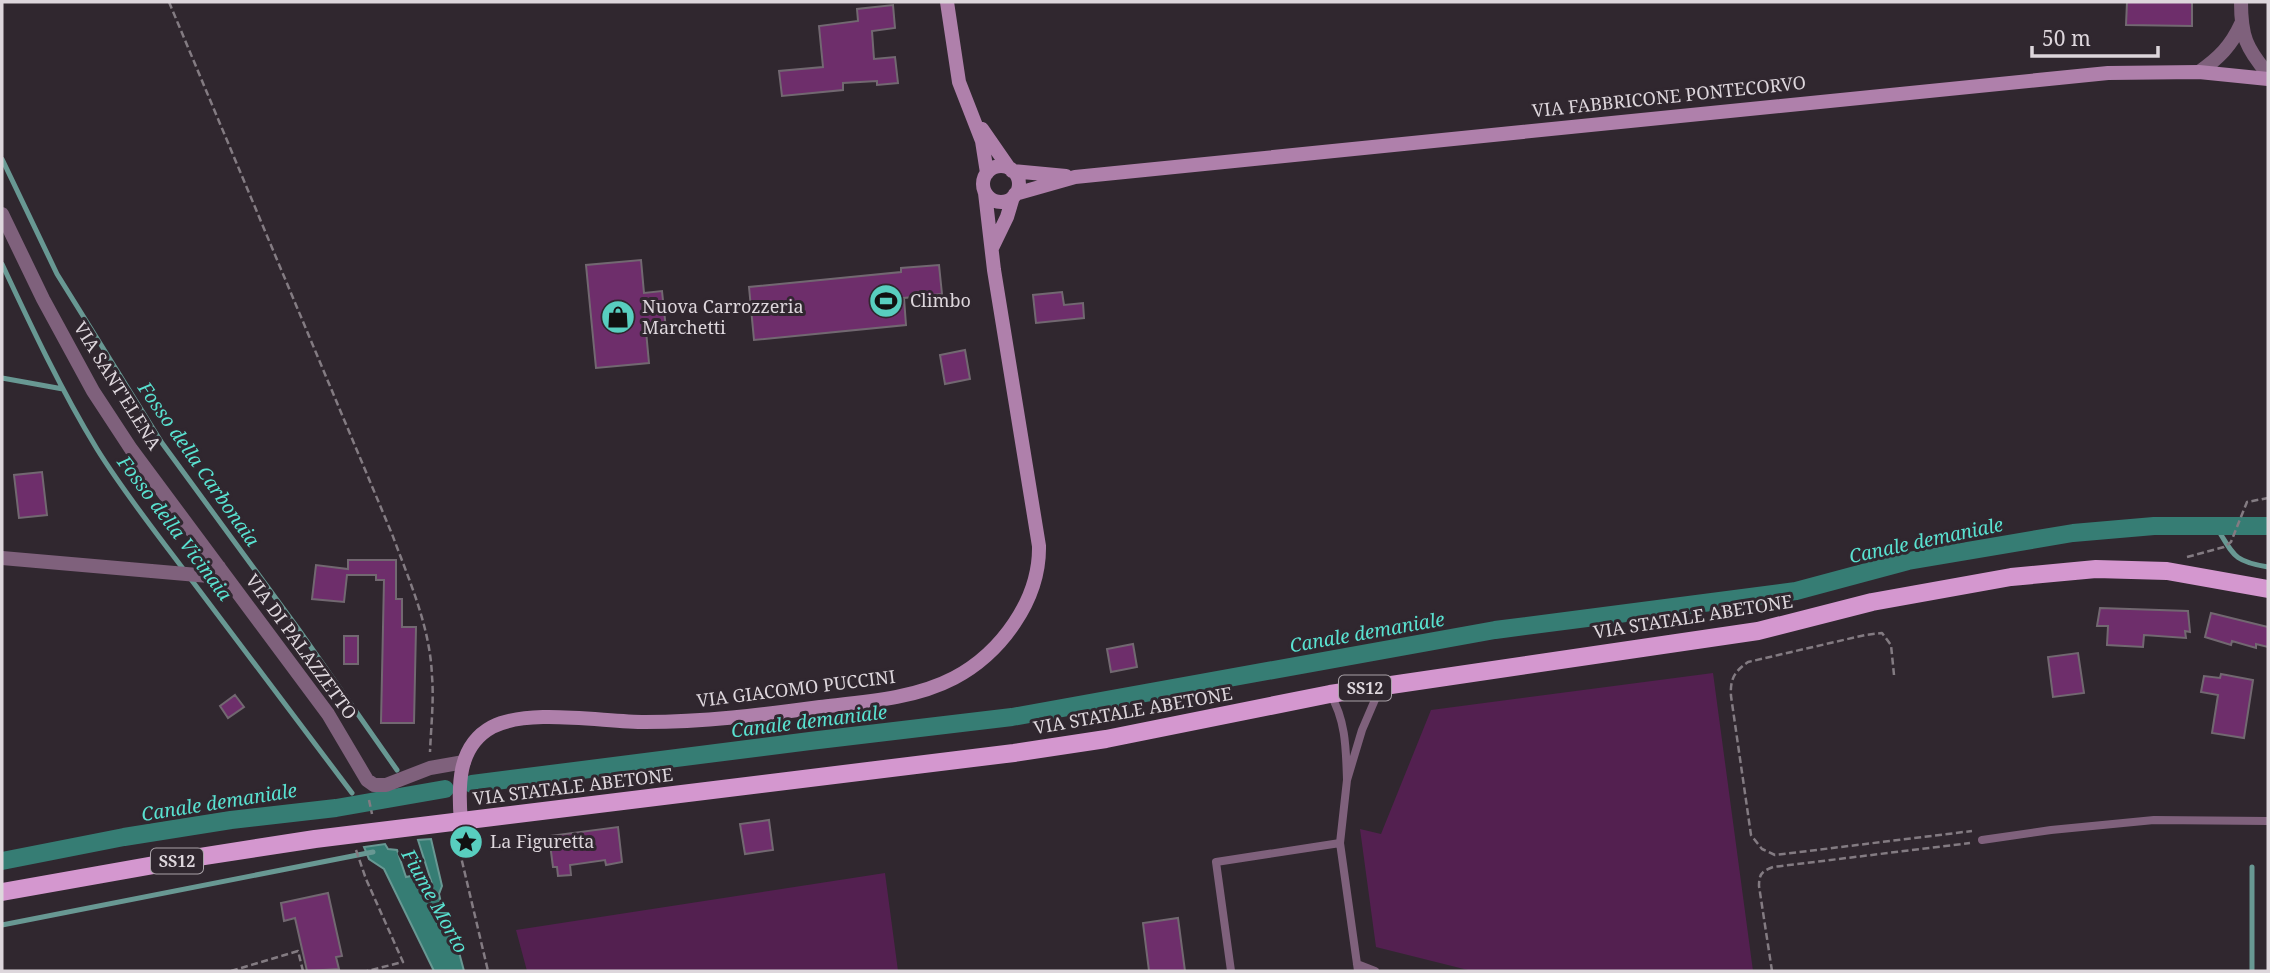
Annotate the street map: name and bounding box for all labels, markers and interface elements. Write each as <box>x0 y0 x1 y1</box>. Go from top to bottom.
scale bar <box>2032 14 2158 58</box>
text: 50 m <box>2042 24 2091 52</box>
street label: VIA FABBRICONE PONTECORVO <box>1531 70 1807 122</box>
sports icon: Climbo <box>867 282 905 320</box>
place label: Climbo <box>910 288 971 312</box>
place label: Nuova Carrozzeria Marchetti <box>642 294 804 339</box>
shop icon: Nuova Carrozzeria Marchetti <box>599 298 637 336</box>
street label: VIA SANT'ELENA <box>69 317 167 454</box>
water label: Fosso della Carbonaia <box>132 376 266 551</box>
water label: Fosso della Vicinaia <box>111 449 238 606</box>
water label: Canale demaniale <box>1846 511 2006 569</box>
street label: VIA DI PALAZZETTO <box>241 569 363 724</box>
street label: VIA STATALE ABETONE <box>1591 588 1794 644</box>
water label: Canale demaniale <box>1287 606 1447 658</box>
street label: VIA GIACOMO PUCCINI <box>695 664 897 712</box>
road number: SS12 <box>1339 676 1391 701</box>
street label: VIA STATALE ABETONE <box>1032 681 1234 739</box>
water label: Canale demaniale <box>729 699 889 743</box>
street label: VIA STATALE ABETONE <box>471 762 674 810</box>
water label: Canale demaniale <box>139 777 299 827</box>
place icon: La Figuretta <box>447 823 485 861</box>
place label: La Figuretta <box>490 829 594 853</box>
water label: Fiume Morto <box>395 843 474 958</box>
road number: SS12 <box>151 848 203 874</box>

